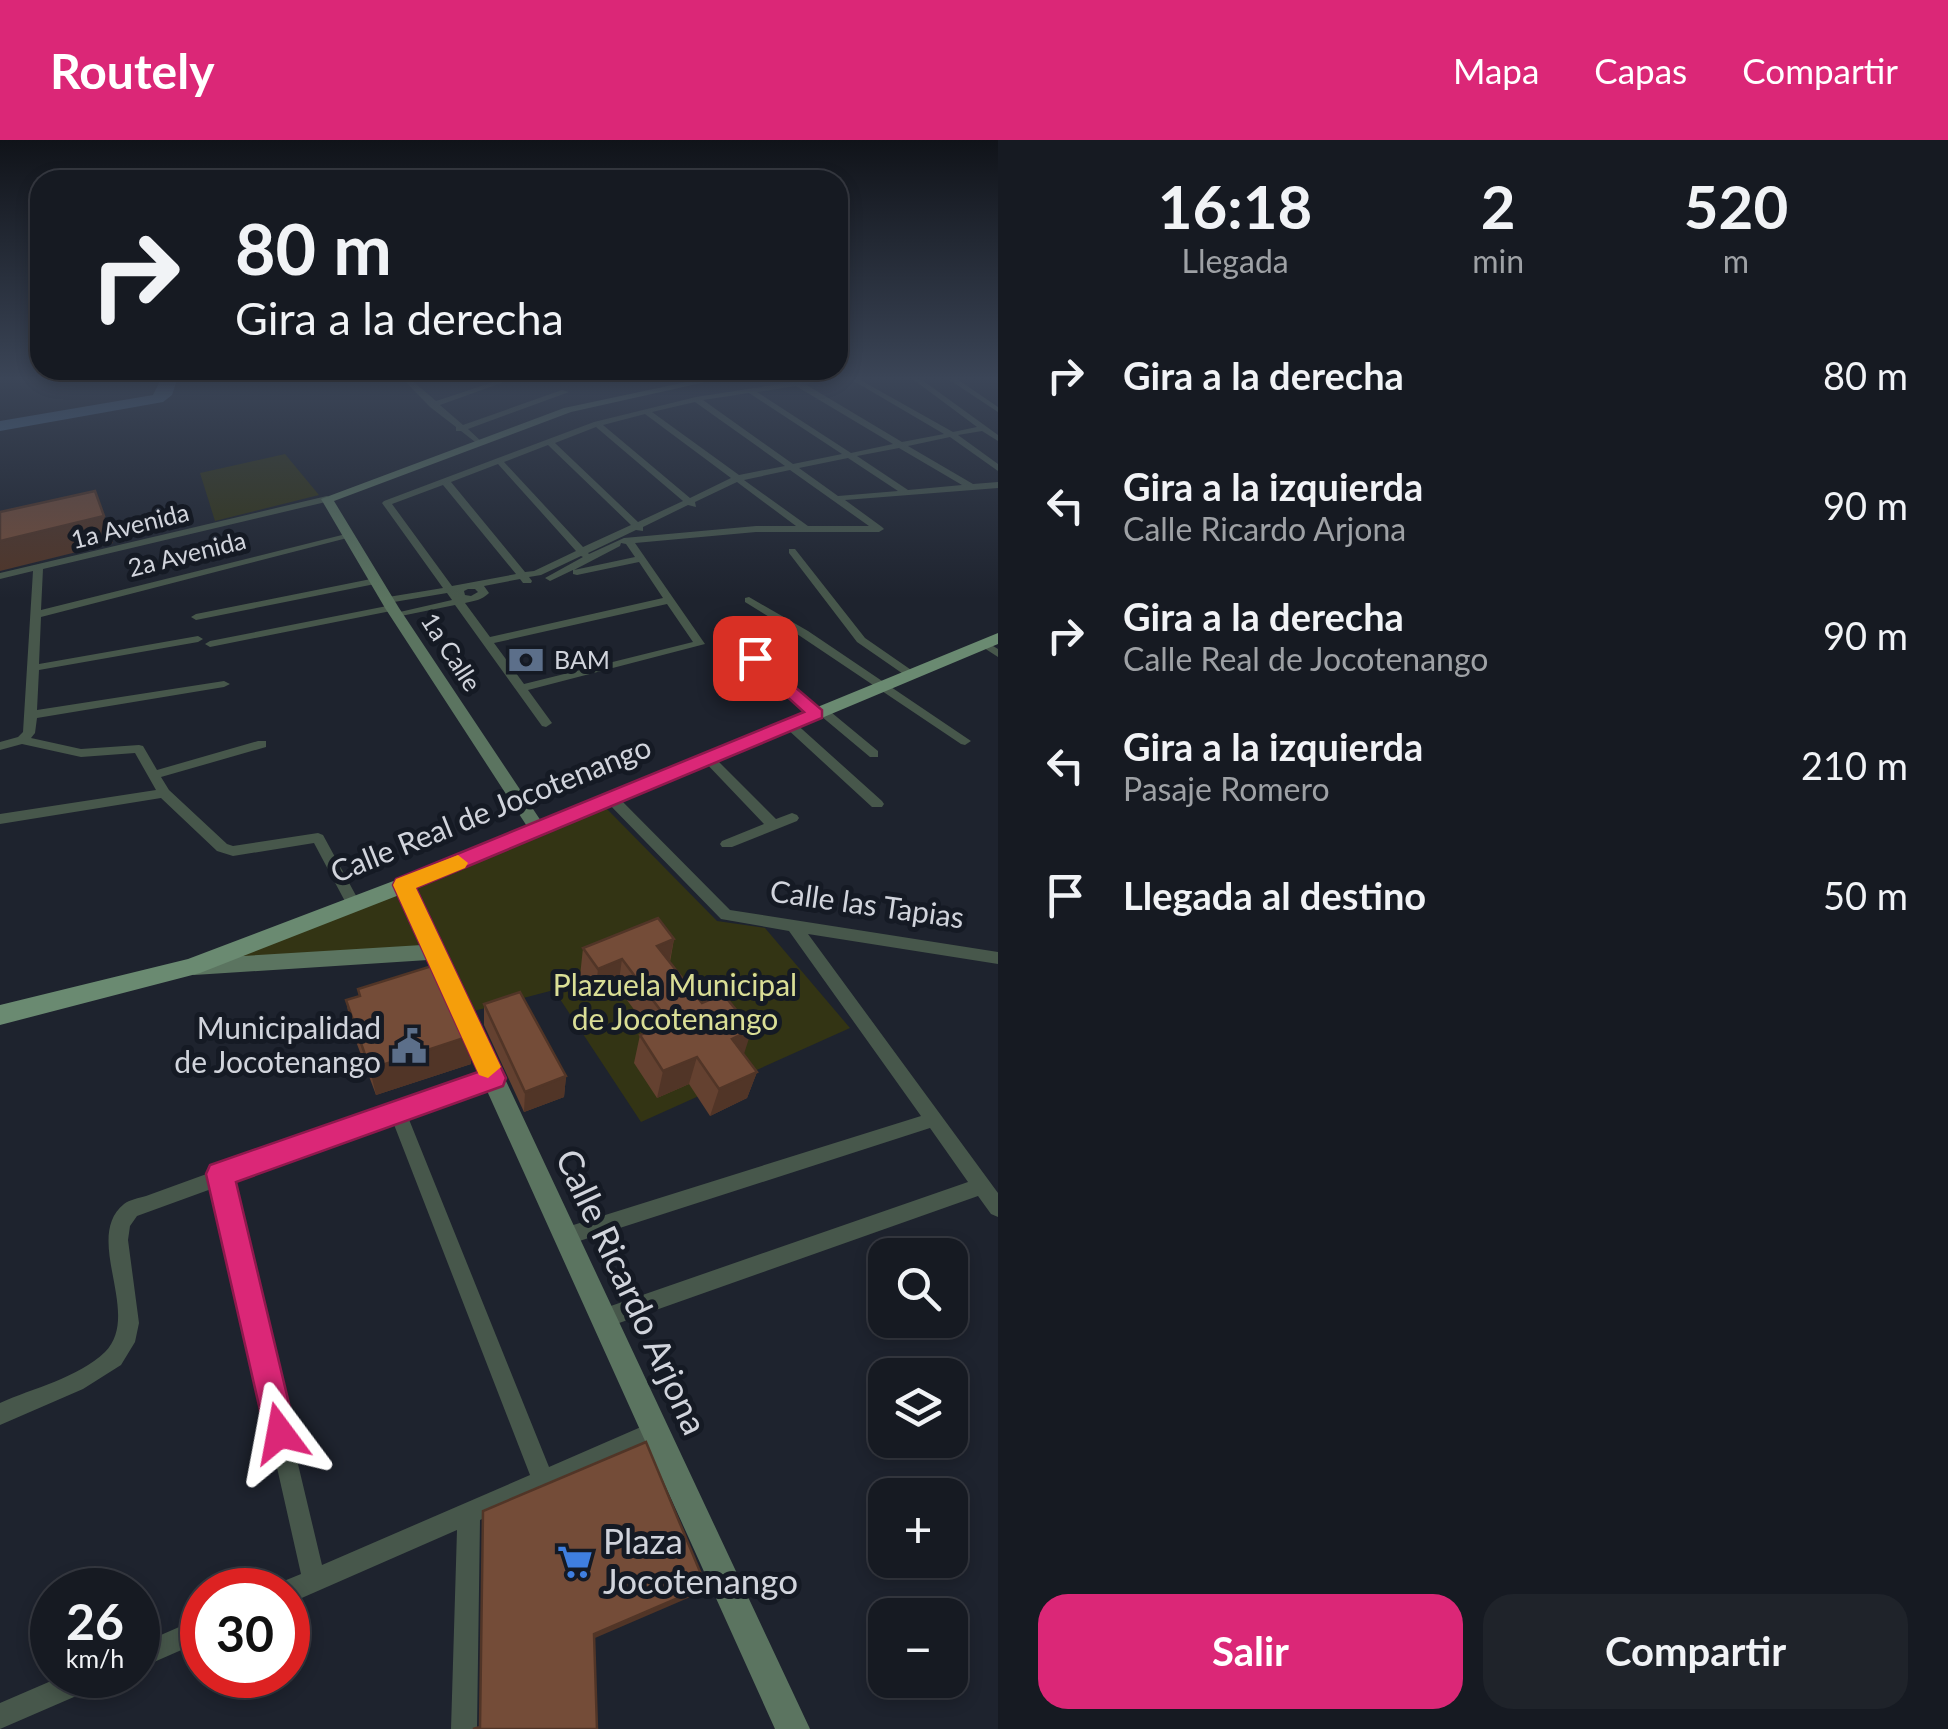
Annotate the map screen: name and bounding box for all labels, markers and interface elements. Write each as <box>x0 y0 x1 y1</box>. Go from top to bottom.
text: Routely <box>50 42 214 99</box>
text: Mapa <box>1453 49 1539 91</box>
text: Capas <box>1594 49 1687 91</box>
text: Compartir <box>1742 49 1898 91</box>
text: 16:18 <box>1158 170 1312 242</box>
text: 2 <box>1481 170 1516 242</box>
text: 520 <box>1684 170 1788 242</box>
text: 80 m <box>235 206 392 290</box>
icon: right <box>70 210 200 340</box>
text: Llegada <box>1181 241 1289 280</box>
text: min <box>1472 241 1524 280</box>
text: m <box>1723 241 1749 280</box>
text: Gira a la derecha <box>235 291 564 345</box>
icon: right <box>1038 348 1093 403</box>
text: Gira a la derecha <box>1123 352 1404 398</box>
text: 80 m <box>1823 352 1908 398</box>
text: Gira a la izquierda <box>1123 463 1423 509</box>
icon: left <box>1038 478 1093 533</box>
text: 90 m <box>1823 482 1908 528</box>
street label: 1a Avenida <box>68 496 192 554</box>
text: Calle Ricardo Arjona <box>1123 509 1406 548</box>
street label: 2a Avenida <box>125 524 249 582</box>
text: Gira a la derecha <box>1123 593 1404 639</box>
street label: 1a Calle <box>415 607 488 696</box>
icon: right <box>1038 608 1093 663</box>
text: 90 m <box>1823 612 1908 658</box>
pin <box>713 616 798 701</box>
icon: arrive <box>728 631 783 686</box>
text: Calle Real de Jocotenango <box>1123 639 1488 678</box>
bank icon: BAM <box>507 641 545 679</box>
place label: BAM <box>554 644 610 674</box>
text: Gira a la izquierda <box>1123 723 1423 769</box>
street label: Calle Real de Jocotenango <box>325 727 656 889</box>
icon: left <box>1038 738 1093 793</box>
text: 210 m <box>1801 742 1908 788</box>
text: Pasaje Romero <box>1123 769 1330 808</box>
icon: arrive <box>1038 868 1093 923</box>
street label: Calle las Tapias <box>768 872 967 934</box>
text: Llegada al destino <box>1123 872 1426 918</box>
text: 50 m <box>1823 872 1908 918</box>
park label: Plazuela Municipal de Jocotenango <box>553 966 797 1036</box>
place label: Municipalidad de Jocotenango <box>174 1009 381 1079</box>
public building icon: Municipalidad de Jocotenango <box>390 1027 428 1065</box>
street label: Calle Ricardo Arjona <box>548 1142 717 1440</box>
map controls <box>868 1238 968 1698</box>
button: search <box>868 1238 968 1338</box>
button: layers <box>868 1358 968 1458</box>
position arrow <box>228 1381 332 1485</box>
button: + <box>868 1478 968 1578</box>
place label: Plaza Jocotenango <box>603 1519 798 1601</box>
supermarket icon: Plaza Jocotenango <box>556 1543 594 1581</box>
speed limit sign: 30 <box>180 1568 310 1698</box>
text: 26 <box>66 1591 124 1651</box>
button: Salir <box>1038 1594 1463 1709</box>
button: Compartir <box>1483 1594 1908 1709</box>
button: − <box>868 1598 968 1698</box>
text: km/h <box>66 1643 124 1673</box>

